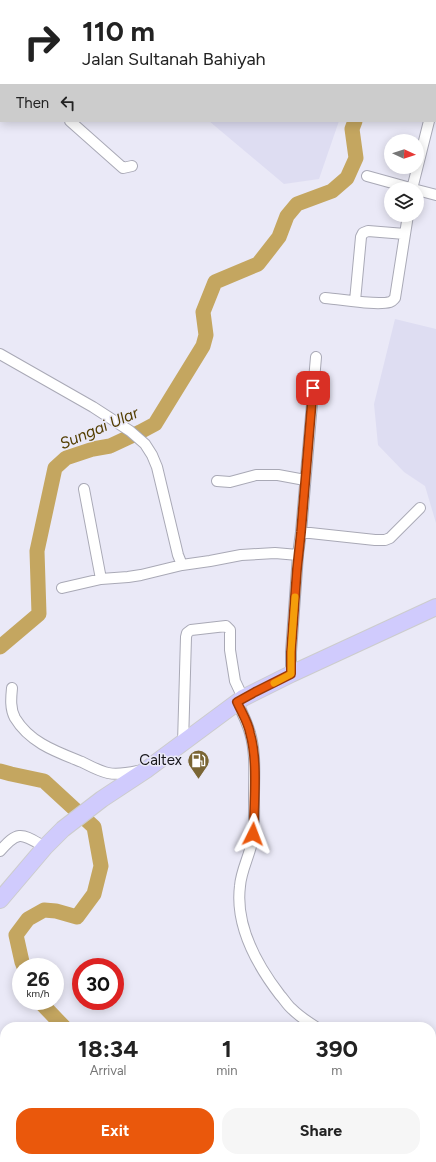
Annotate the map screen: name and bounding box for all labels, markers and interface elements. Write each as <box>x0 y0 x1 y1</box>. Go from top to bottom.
text: 110 m <box>82 14 155 48</box>
icon: right <box>16 16 68 68</box>
text: Jalan Sultanah Bahiyah <box>82 48 266 70</box>
icon: left <box>57 92 79 114</box>
text: Then <box>16 94 49 112</box>
north arrow <box>384 134 424 174</box>
map controls <box>384 134 424 222</box>
button: layers <box>384 182 424 222</box>
pin <box>296 371 330 405</box>
icon: arrive <box>302 377 324 399</box>
water label: Sungai Ular <box>57 403 142 453</box>
fuel station icon: Caltex <box>185 747 211 780</box>
place label: Caltex <box>139 751 182 769</box>
position arrow <box>232 813 274 855</box>
speed limit sign: 30 <box>72 958 124 1010</box>
text: 26 <box>26 967 50 991</box>
text: km/h <box>27 987 49 1000</box>
text: 18:34 <box>78 1034 138 1063</box>
text: 1 <box>222 1034 232 1063</box>
text: 390 <box>315 1034 358 1063</box>
text: Arrival <box>90 1063 126 1078</box>
text: min <box>216 1063 238 1078</box>
text: m <box>331 1063 342 1078</box>
button: Exit <box>16 1108 214 1154</box>
button: Share <box>222 1108 420 1154</box>

